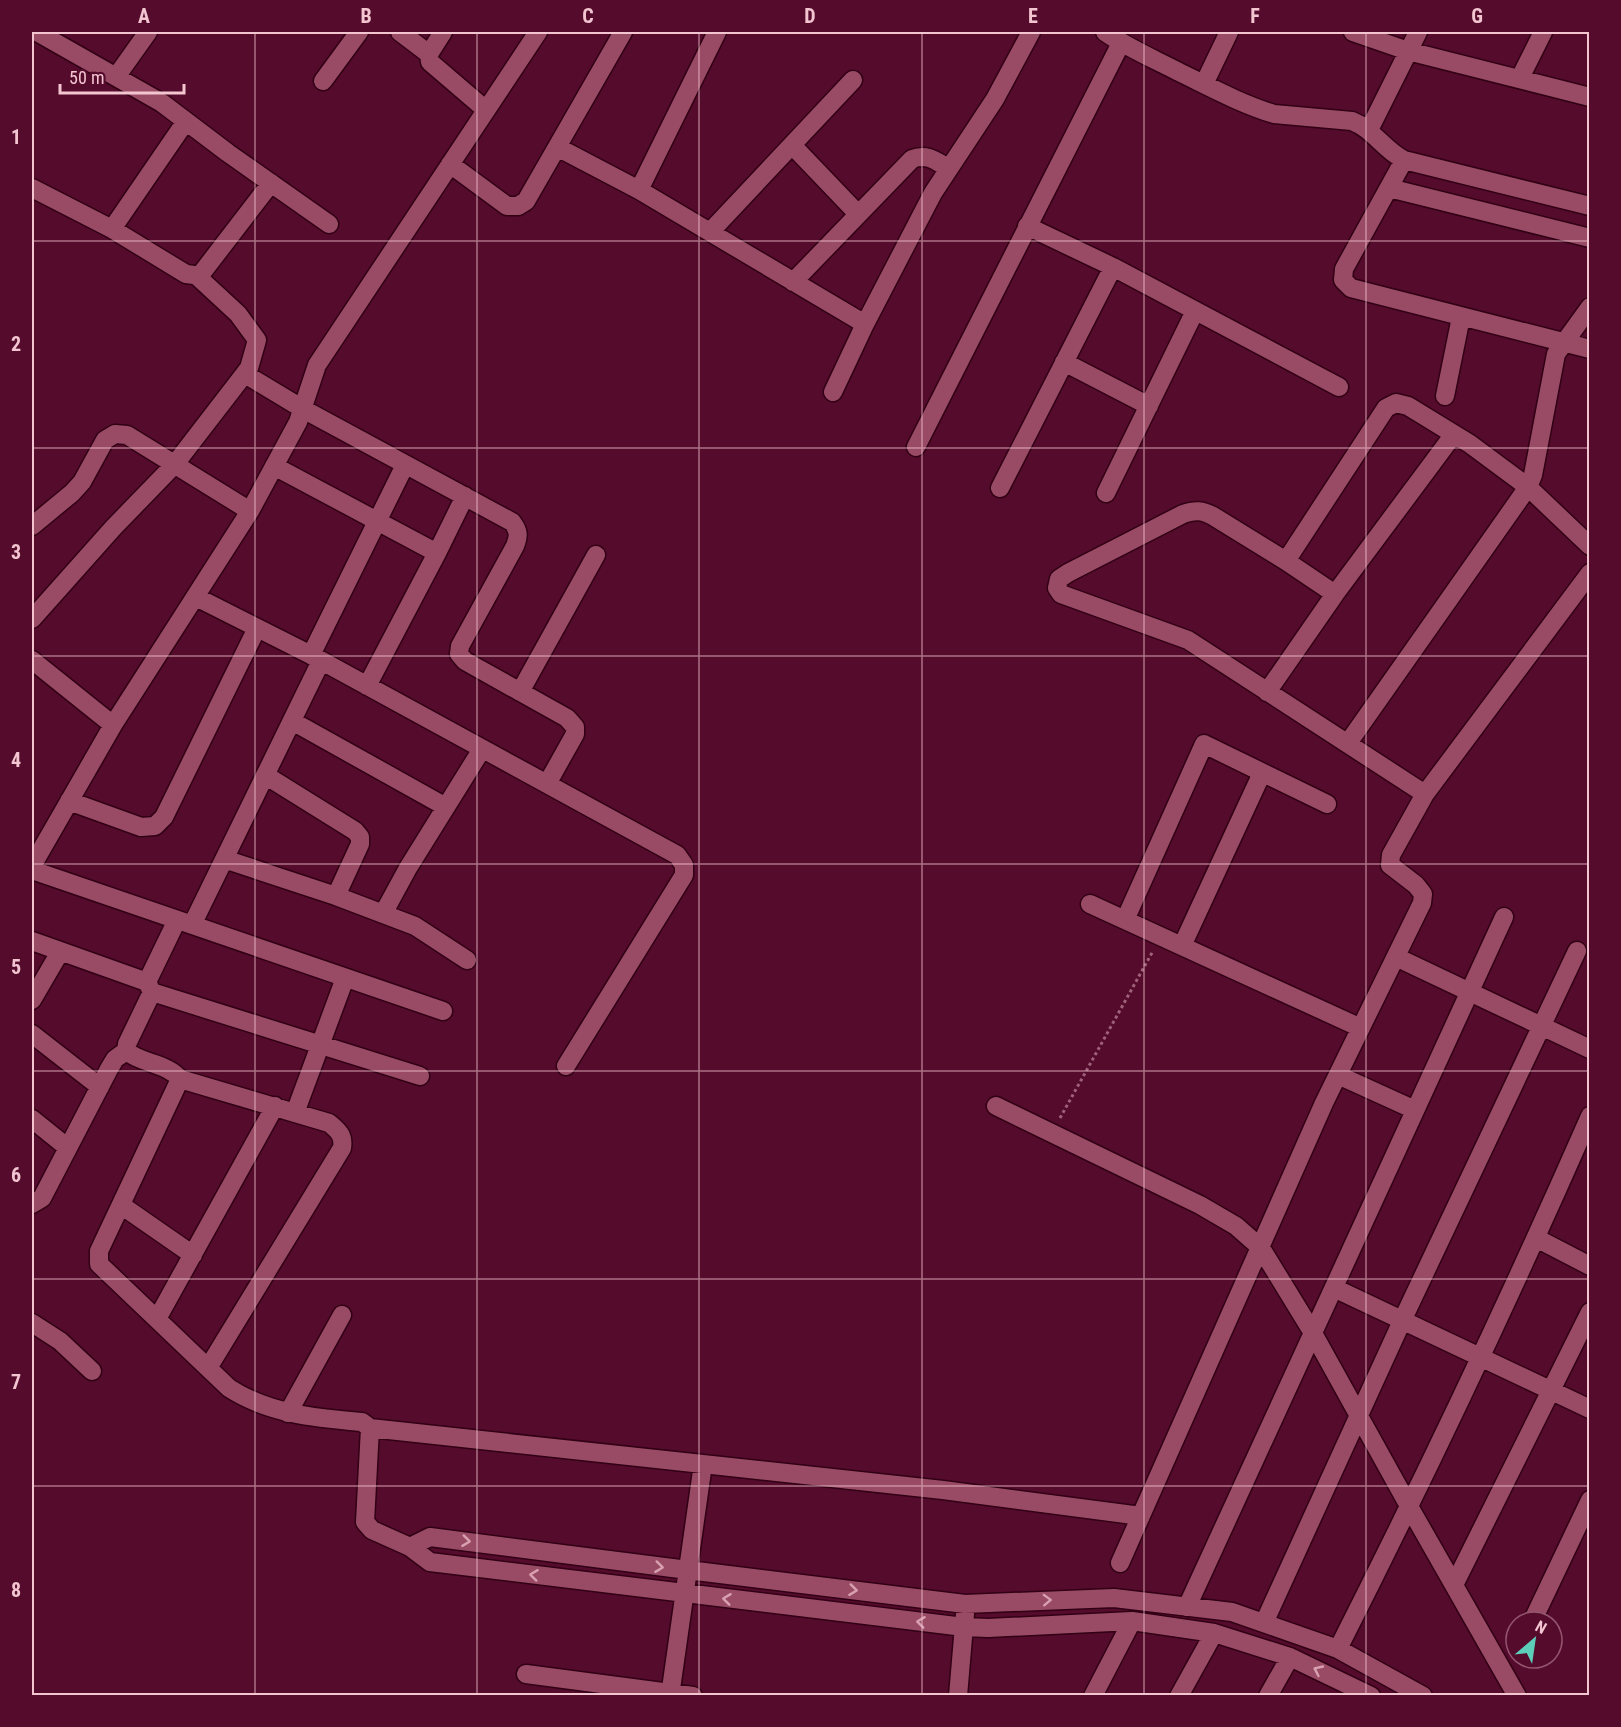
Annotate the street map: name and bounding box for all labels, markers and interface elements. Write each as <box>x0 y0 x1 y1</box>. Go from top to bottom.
text: A <box>138 4 150 28</box>
text: B <box>360 4 372 28</box>
text: C <box>582 4 594 28</box>
text: D <box>804 4 816 28</box>
text: E <box>1028 4 1038 28</box>
text: F <box>1250 4 1260 28</box>
text: G <box>1471 4 1483 28</box>
scale bar <box>60 57 184 95</box>
text: 50 m <box>69 67 104 88</box>
text: 1 <box>11 125 21 149</box>
text: 2 <box>11 332 21 356</box>
text: 3 <box>11 540 21 564</box>
text: 4 <box>11 748 21 772</box>
text: 5 <box>11 955 21 979</box>
text: 6 <box>11 1163 21 1187</box>
text: 7 <box>11 1370 21 1394</box>
one-way arrow <box>461 1535 470 1547</box>
one-way arrow <box>655 1560 664 1572</box>
one-way arrow <box>529 1569 538 1582</box>
text: 8 <box>11 1578 21 1602</box>
one-way arrow <box>848 1583 857 1596</box>
one-way arrow <box>723 1593 732 1606</box>
one-way arrow <box>1042 1594 1051 1607</box>
north arrow <box>1504 1610 1564 1670</box>
one-way arrow <box>916 1616 926 1629</box>
text: N <box>1532 1617 1550 1638</box>
one-way arrow <box>1313 1666 1324 1678</box>

